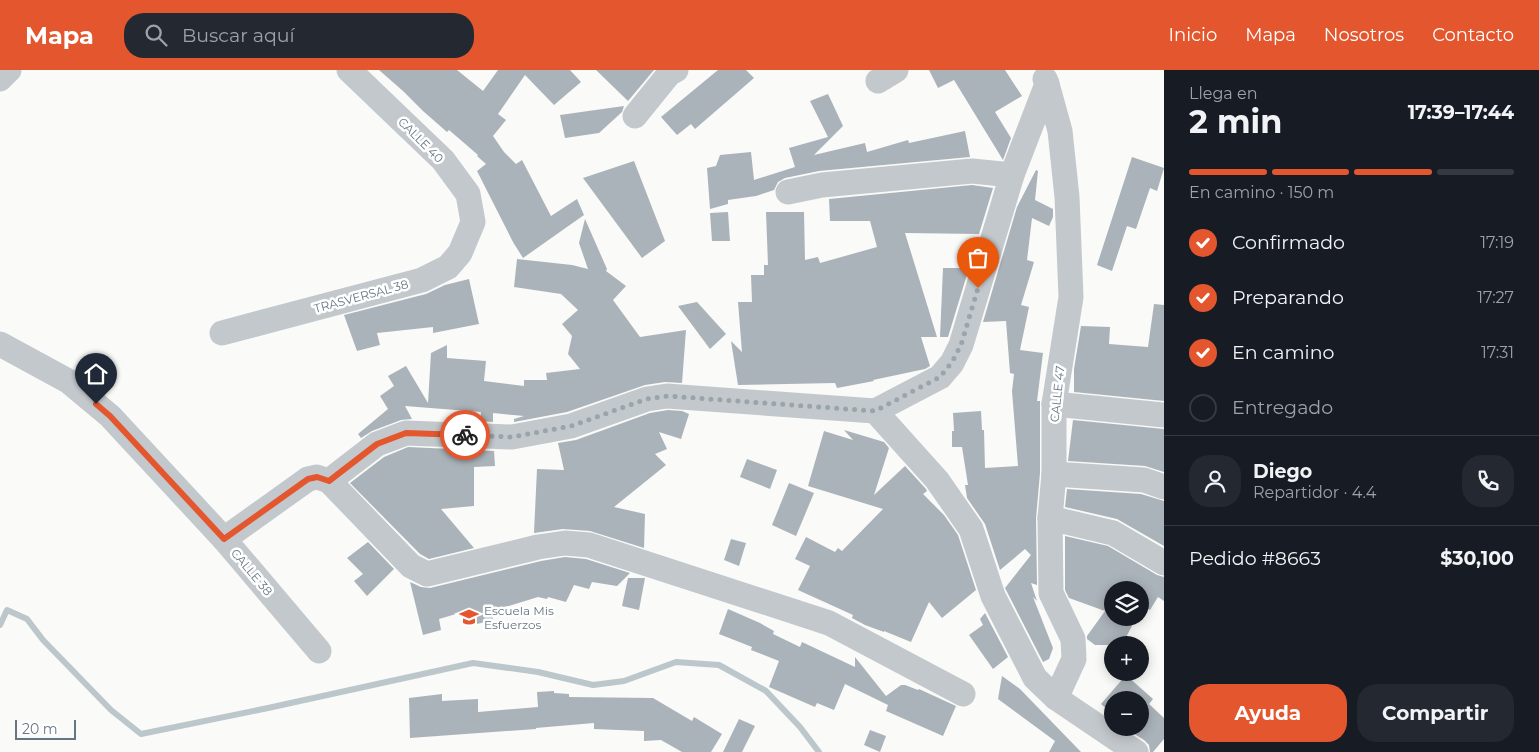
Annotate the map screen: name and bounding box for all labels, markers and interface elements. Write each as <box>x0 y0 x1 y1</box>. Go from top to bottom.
search box <box>124 13 474 58</box>
text: Mapa <box>25 21 94 50</box>
icon: search <box>142 21 170 49</box>
text: Buscar aquí <box>182 24 295 47</box>
text: Inicio <box>1169 24 1217 46</box>
text: Mapa <box>1245 24 1296 46</box>
text: Nosotros <box>1324 24 1404 46</box>
text: Contacto <box>1432 24 1514 46</box>
text: Llega en <box>1189 84 1257 103</box>
text: 17:39–17:44 <box>1408 101 1514 124</box>
text: 2 min <box>1189 102 1282 141</box>
street label: CALLE 40 <box>395 114 447 166</box>
text: En camino · 150 m <box>1189 183 1334 202</box>
icon: check <box>1189 229 1217 257</box>
text: Confirmado <box>1232 231 1345 254</box>
text: 17:19 <box>1480 233 1514 252</box>
pin <box>957 237 999 288</box>
icon: bag <box>964 244 992 272</box>
street label: TRASVERSAL 38 <box>312 276 410 316</box>
icon: check <box>1189 284 1217 312</box>
text: Preparando <box>1232 286 1344 309</box>
text: 17:27 <box>1477 288 1514 307</box>
icon: check <box>1189 339 1217 367</box>
text: En camino <box>1232 341 1334 364</box>
text: 17:31 <box>1481 343 1514 362</box>
pin <box>75 353 117 404</box>
icon: home <box>82 360 110 388</box>
street label: CALLE 47 <box>1047 365 1067 423</box>
text: Entregado <box>1232 396 1333 419</box>
courier <box>440 410 490 460</box>
icon: bike <box>451 421 479 449</box>
button: person <box>1189 455 1241 507</box>
button: phone <box>1462 455 1514 507</box>
text: Diego <box>1253 460 1312 483</box>
text: Repartidor · 4.4 <box>1253 483 1376 502</box>
street label: CALLE 38 <box>228 545 276 599</box>
text: Pedido #8663 <box>1189 547 1321 570</box>
text: $30,100 <box>1440 547 1514 570</box>
map controls <box>1104 581 1149 736</box>
button: layers <box>1104 581 1149 626</box>
place label: Escuela Mis Esfuerzos <box>484 603 554 632</box>
school or university icon: Escuela Mis Esfuerzos <box>458 606 480 628</box>
button: + <box>1104 636 1149 681</box>
button: Ayuda <box>1189 684 1347 742</box>
button: Compartir <box>1357 684 1514 742</box>
button: − <box>1104 691 1149 736</box>
scale bar <box>15 717 76 740</box>
text: 20 m <box>22 720 58 738</box>

